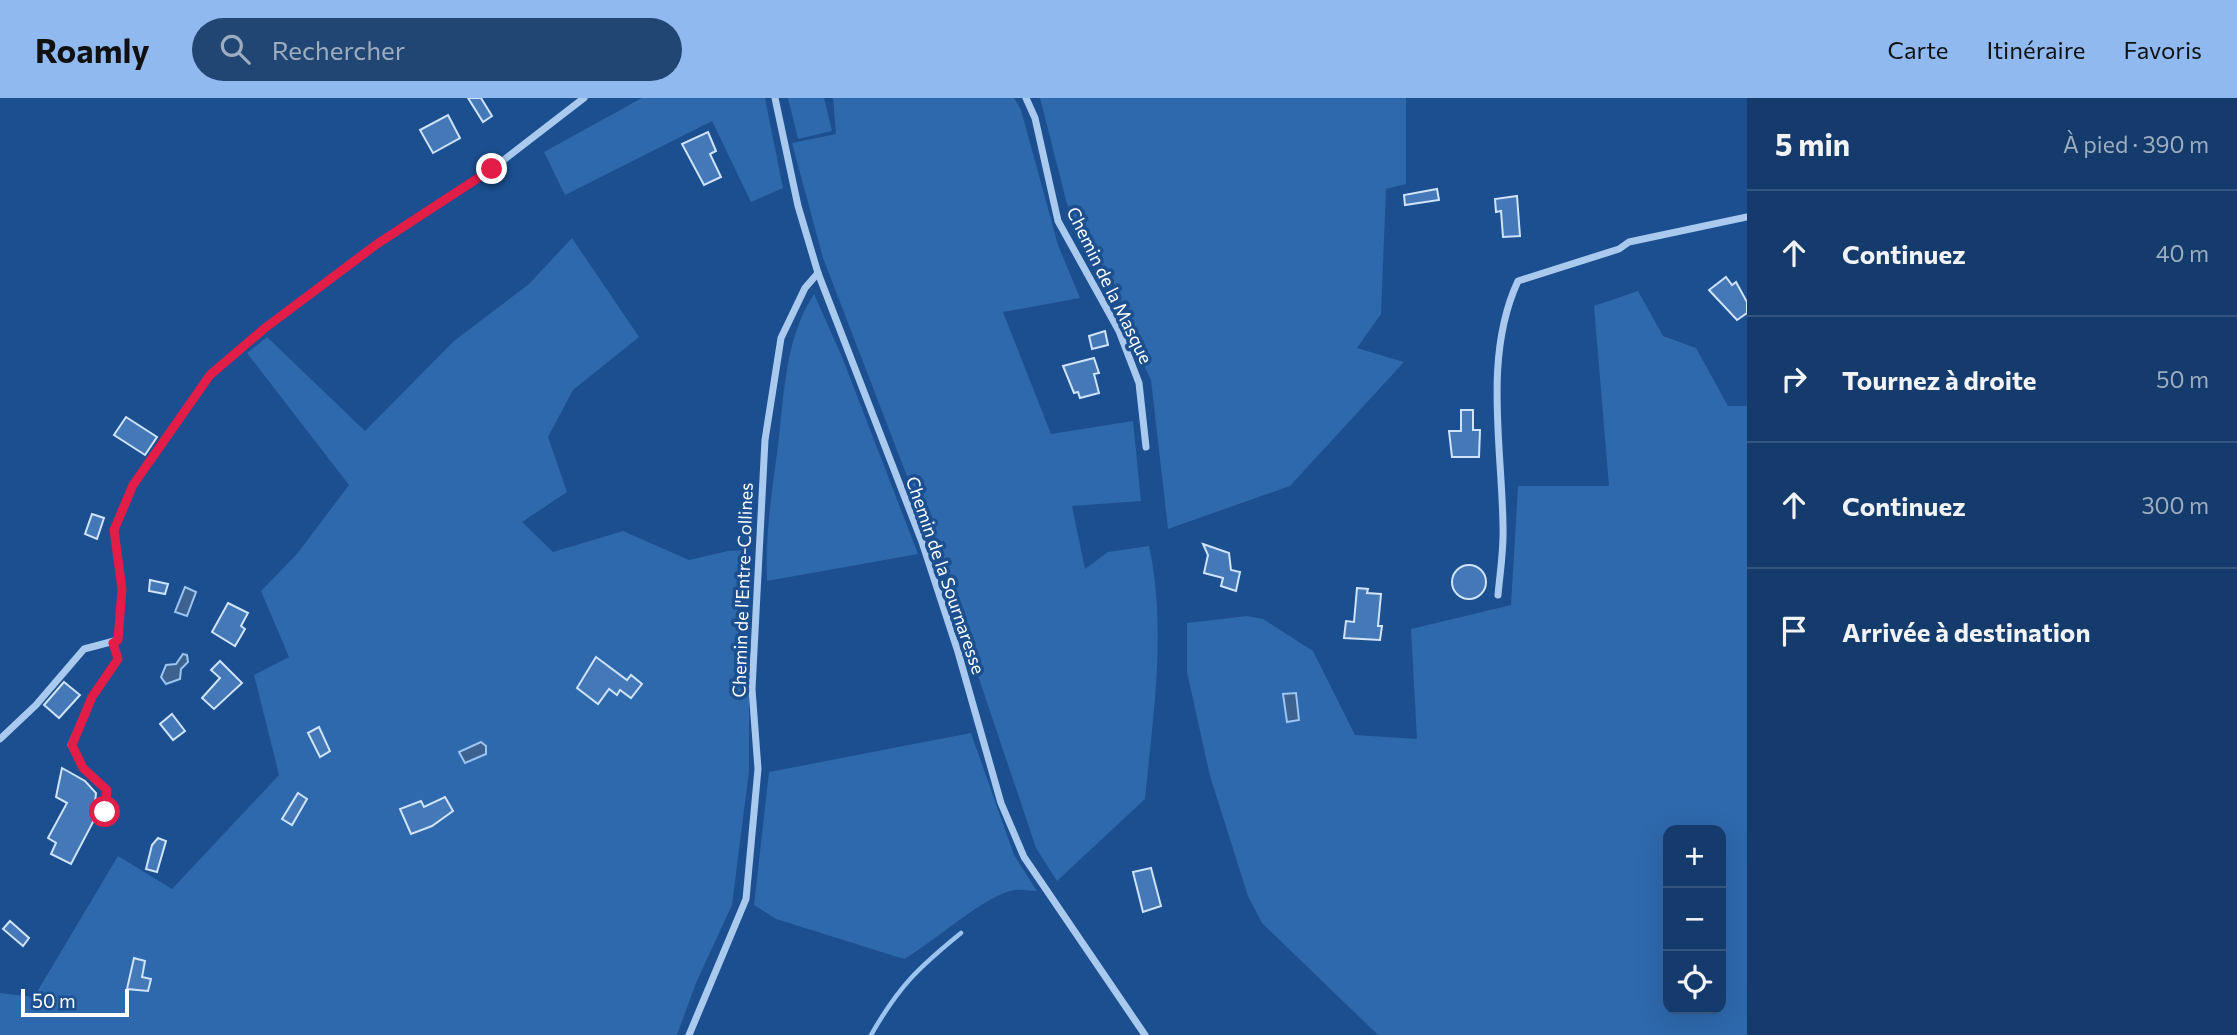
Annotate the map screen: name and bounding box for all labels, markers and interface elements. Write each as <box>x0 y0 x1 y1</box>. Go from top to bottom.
search box <box>192 18 682 81</box>
text: Roamly <box>35 29 150 70</box>
icon: search <box>216 30 254 68</box>
text: Rechercher <box>272 34 405 65</box>
text: Carte <box>1888 35 1949 64</box>
text: Itinéraire <box>1987 35 2086 64</box>
text: Favoris <box>2124 35 2202 64</box>
text: 5 min <box>1775 125 1850 162</box>
text: À pied · 390 m <box>2063 130 2209 158</box>
route end <box>476 153 507 184</box>
street label: Chemin de la Masque <box>1062 203 1158 367</box>
icon: ahead <box>1775 234 1813 272</box>
text: Continuez <box>1842 238 1966 269</box>
text: 40 m <box>2156 239 2209 267</box>
icon: right <box>1775 360 1813 398</box>
text: Tournez à droite <box>1842 364 2037 395</box>
text: 50 m <box>2156 365 2209 393</box>
street label: Chemin de la Sournaresse <box>902 473 990 677</box>
street label: Chemin de l'Entre-Collines <box>727 482 757 698</box>
icon: ahead <box>1775 486 1813 524</box>
text: Continuez <box>1842 490 1966 521</box>
text: 300 m <box>2141 491 2209 519</box>
icon: arrive <box>1775 612 1813 650</box>
text: Arrivée à destination <box>1842 616 2090 647</box>
route start <box>89 796 120 827</box>
map controls <box>1663 825 1726 1014</box>
button: + <box>1663 825 1726 888</box>
button: − <box>1663 888 1726 951</box>
button: locate <box>1663 951 1726 1014</box>
scale bar <box>21 986 130 1018</box>
text: 50 m <box>32 989 76 1012</box>

